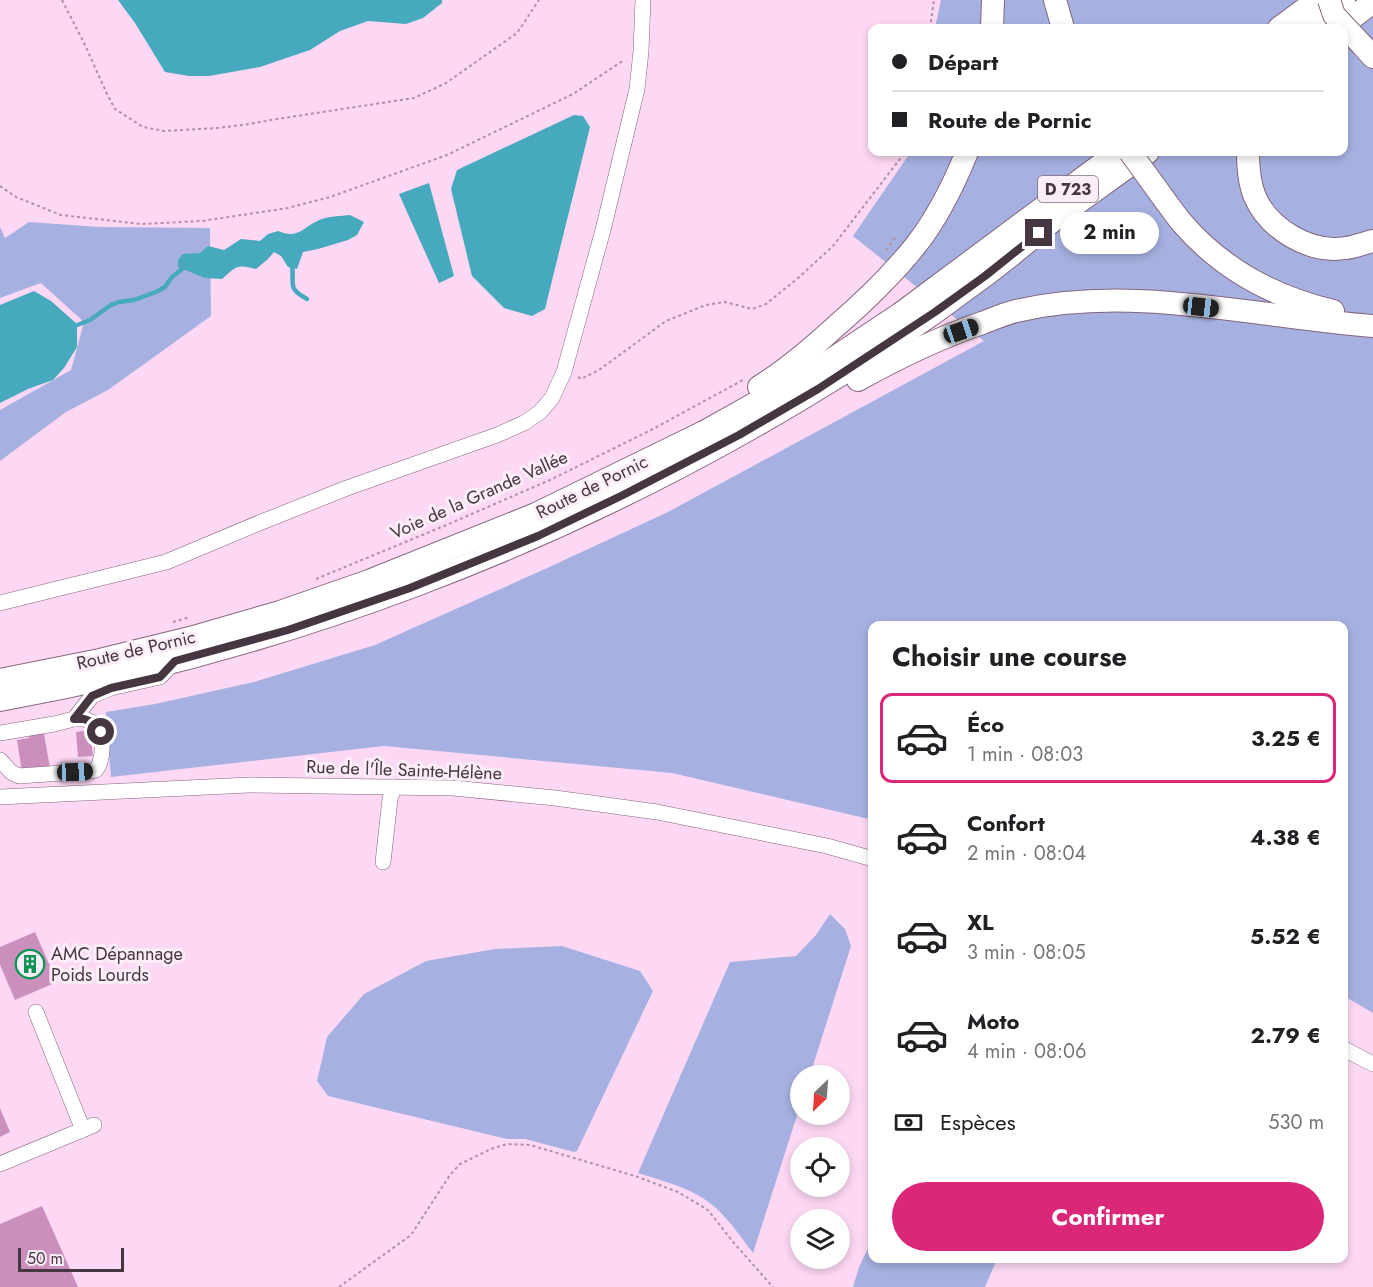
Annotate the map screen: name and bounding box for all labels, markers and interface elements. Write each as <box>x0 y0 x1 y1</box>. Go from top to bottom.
text: Départ <box>928 46 998 78</box>
text: Route de Pornic <box>928 104 1092 136</box>
road number: D 723 <box>1038 176 1098 202</box>
callout: 2 min <box>1060 212 1159 254</box>
text: 2 min <box>1083 218 1136 247</box>
route end <box>1025 219 1052 246</box>
car <box>1182 296 1220 318</box>
car <box>941 317 981 345</box>
street label: Voie de la Grande Vallée <box>386 444 572 546</box>
street label: Route de Pornic <box>532 449 652 525</box>
street label: Route de Pornic <box>74 624 198 676</box>
text: Choisir une course <box>892 637 1127 676</box>
text: Éco <box>967 708 1004 740</box>
icon: car <box>895 711 949 765</box>
route start <box>87 718 114 745</box>
text: 3.25 € <box>1251 722 1321 754</box>
text: 1 min · 08:03 <box>967 740 1083 769</box>
street label: Rue de l'Île Sainte-Hélène <box>306 754 502 786</box>
car <box>57 762 93 782</box>
text: Confort <box>967 807 1045 839</box>
icon: car <box>895 810 949 864</box>
text: 4.38 € <box>1250 821 1321 853</box>
text: 2 min · 08:04 <box>967 839 1086 868</box>
text: XL <box>967 906 994 938</box>
icon: car <box>895 909 949 963</box>
text: 5.52 € <box>1250 920 1321 952</box>
text: 3 min · 08:05 <box>967 938 1085 967</box>
place label: AMC Dépannage Poids Lourds <box>51 941 183 988</box>
building icon: AMC Dépannage Poids Lourds <box>14 948 46 980</box>
text: Moto <box>967 1005 1020 1037</box>
icon: car <box>895 1008 949 1062</box>
text: 2.79 € <box>1250 1019 1321 1051</box>
text: 4 min · 08:06 <box>967 1037 1086 1066</box>
north arrow <box>790 1065 850 1125</box>
map controls <box>790 1065 850 1269</box>
icon: cash <box>892 1106 925 1139</box>
text: Espèces <box>940 1106 1016 1138</box>
text: 530 m <box>1268 1108 1324 1137</box>
button: locate <box>790 1137 850 1197</box>
button: Confirmer <box>892 1182 1324 1251</box>
button: layers <box>790 1209 850 1269</box>
scale bar <box>18 1245 124 1272</box>
text: 50 m <box>27 1247 63 1270</box>

